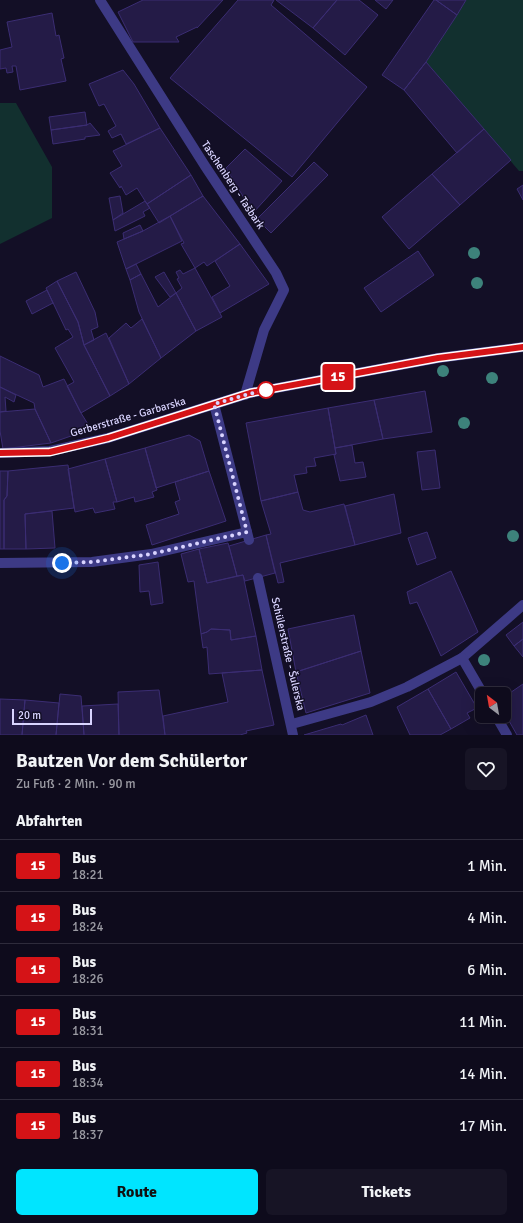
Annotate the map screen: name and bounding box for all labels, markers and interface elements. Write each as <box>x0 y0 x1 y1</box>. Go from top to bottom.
street label: Taschenberg - Tašbark <box>199 139 268 232</box>
line badge: 15 <box>320 364 356 390</box>
text: 15 <box>330 368 346 385</box>
unlabelled marker <box>257 381 275 399</box>
street label: Gerberstraße - Garbarska <box>69 394 188 440</box>
your location <box>52 553 72 573</box>
street label: Schülerstraße - Šulerska <box>269 596 308 712</box>
north arrow <box>475 687 511 723</box>
map controls <box>475 687 511 723</box>
scale bar <box>12 707 92 726</box>
text: 20 m <box>18 709 41 722</box>
button: heart <box>465 748 507 790</box>
text: Bautzen Vor dem Schülertor <box>16 749 247 773</box>
text: Zu Fuß · 2 Min. · 90 m <box>16 776 136 792</box>
text: Abfahrten <box>16 812 83 830</box>
text: Bus <box>72 849 96 867</box>
text: 15 <box>30 857 46 874</box>
text: 1 Min. <box>467 857 507 875</box>
text: 18:21 <box>72 867 104 883</box>
text: Bus <box>72 901 96 919</box>
text: 15 <box>30 909 46 926</box>
text: 4 Min. <box>467 909 507 927</box>
text: 18:24 <box>72 919 104 935</box>
text: Bus <box>72 953 96 971</box>
text: 15 <box>30 961 46 978</box>
text: 6 Min. <box>467 961 507 979</box>
text: 18:26 <box>72 971 104 987</box>
text: Bus <box>72 1005 96 1023</box>
text: 15 <box>30 1013 46 1030</box>
text: 11 Min. <box>459 1013 507 1031</box>
text: 18:31 <box>72 1023 104 1039</box>
text: Bus <box>72 1057 96 1075</box>
text: 15 <box>30 1065 46 1082</box>
text: 14 Min. <box>459 1065 507 1083</box>
text: 18:34 <box>72 1075 104 1091</box>
text: Bus <box>72 1109 96 1127</box>
text: 15 <box>30 1117 46 1134</box>
text: 17 Min. <box>459 1117 507 1135</box>
text: 18:37 <box>72 1127 104 1143</box>
button: Route <box>16 1169 258 1215</box>
button: Tickets <box>266 1169 507 1215</box>

